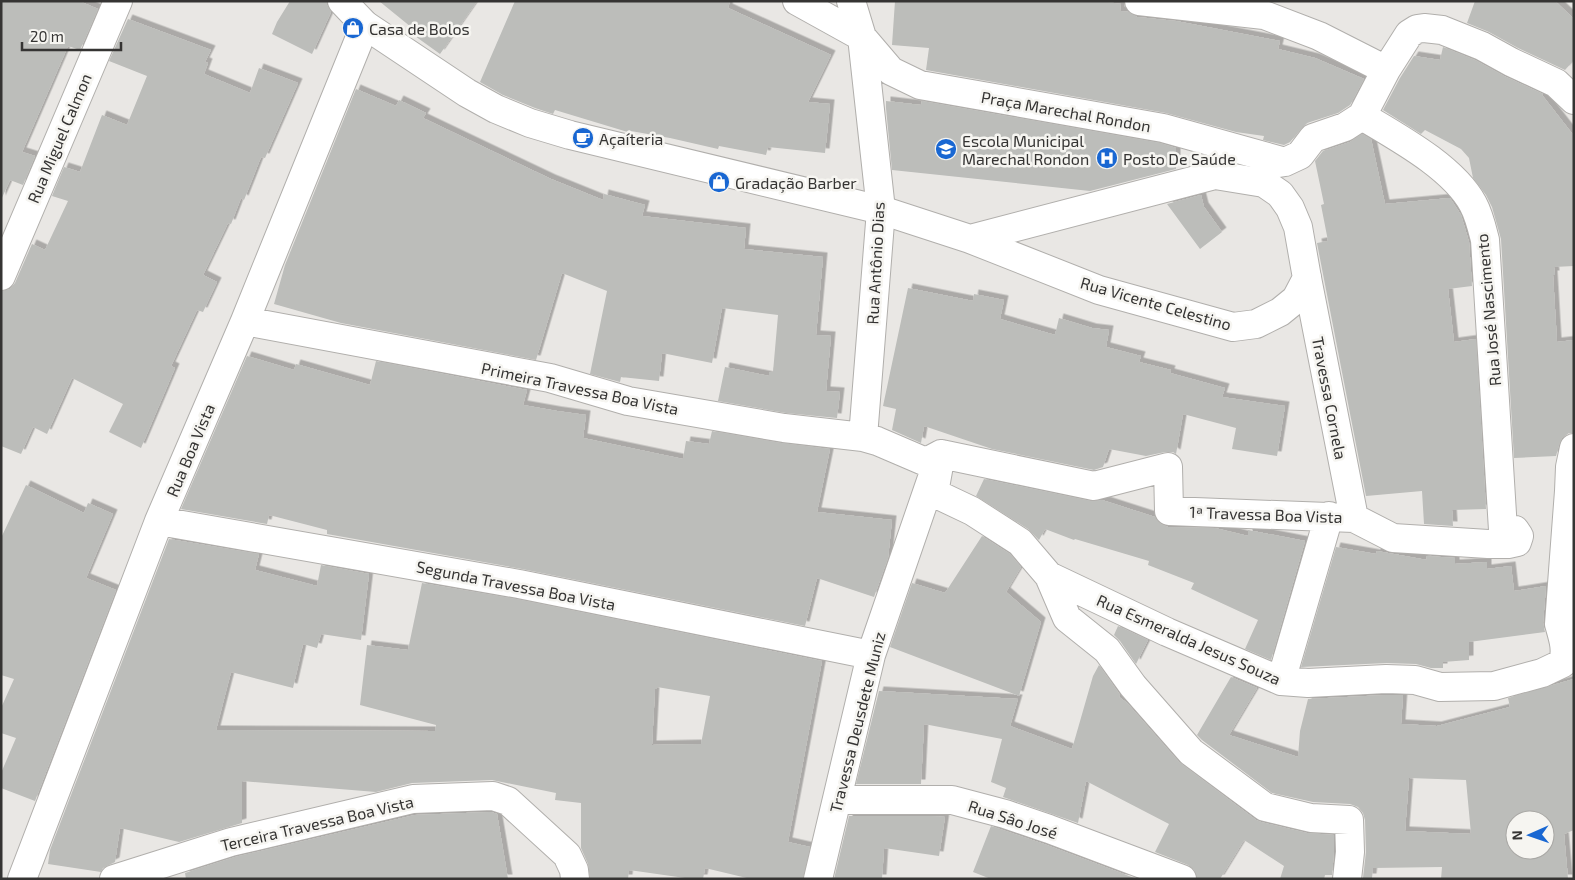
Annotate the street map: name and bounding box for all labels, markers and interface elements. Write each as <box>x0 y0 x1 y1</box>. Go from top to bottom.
shop icon: Casa de Bolos <box>341 16 365 40</box>
place label: Casa de Bolos <box>369 19 470 38</box>
scale bar <box>22 20 121 52</box>
text: 20 m <box>30 27 64 45</box>
street label: Rua Miguel Calmon <box>23 70 95 206</box>
street label: Praça Marechal Rondon <box>979 87 1152 136</box>
cafe icon: Açaíteria <box>571 126 595 150</box>
place label: Açaíteria <box>599 129 663 149</box>
place label: Escola Municipal Marechal Rondon <box>962 131 1089 168</box>
school or university icon: Escola Municipal Marechal Rondon <box>934 137 958 161</box>
hospital icon: Posto De Saúde <box>1095 146 1119 170</box>
place label: Posto De Saúde <box>1123 149 1236 168</box>
shop icon: Gradação Barber <box>707 170 731 194</box>
place label: Gradação Barber <box>735 173 857 193</box>
street label: Rua Antônio Dias <box>862 201 888 325</box>
street label: Rua José Nascimento <box>1472 233 1504 387</box>
street label: Rua Vicente Celestino <box>1078 272 1234 334</box>
street label: Travessa Cornela <box>1309 335 1351 461</box>
street label: Primeira Travessa Boa Vista <box>480 358 680 418</box>
street label: Rua Boa Vista <box>162 401 218 499</box>
street label: 1ª Travessa Boa Vista <box>1189 502 1343 526</box>
street label: Segunda Travessa Boa Vista <box>415 556 617 614</box>
street label: Rua Esmeralda Jesus Souza <box>1094 590 1284 688</box>
street label: Travessa Deusdete Muniz <box>825 630 889 814</box>
street label: Terceira Travessa Boa Vista <box>219 792 415 854</box>
street label: Rua Sâo José <box>966 796 1060 842</box>
north arrow <box>1505 810 1555 860</box>
text: N <box>1508 830 1525 841</box>

